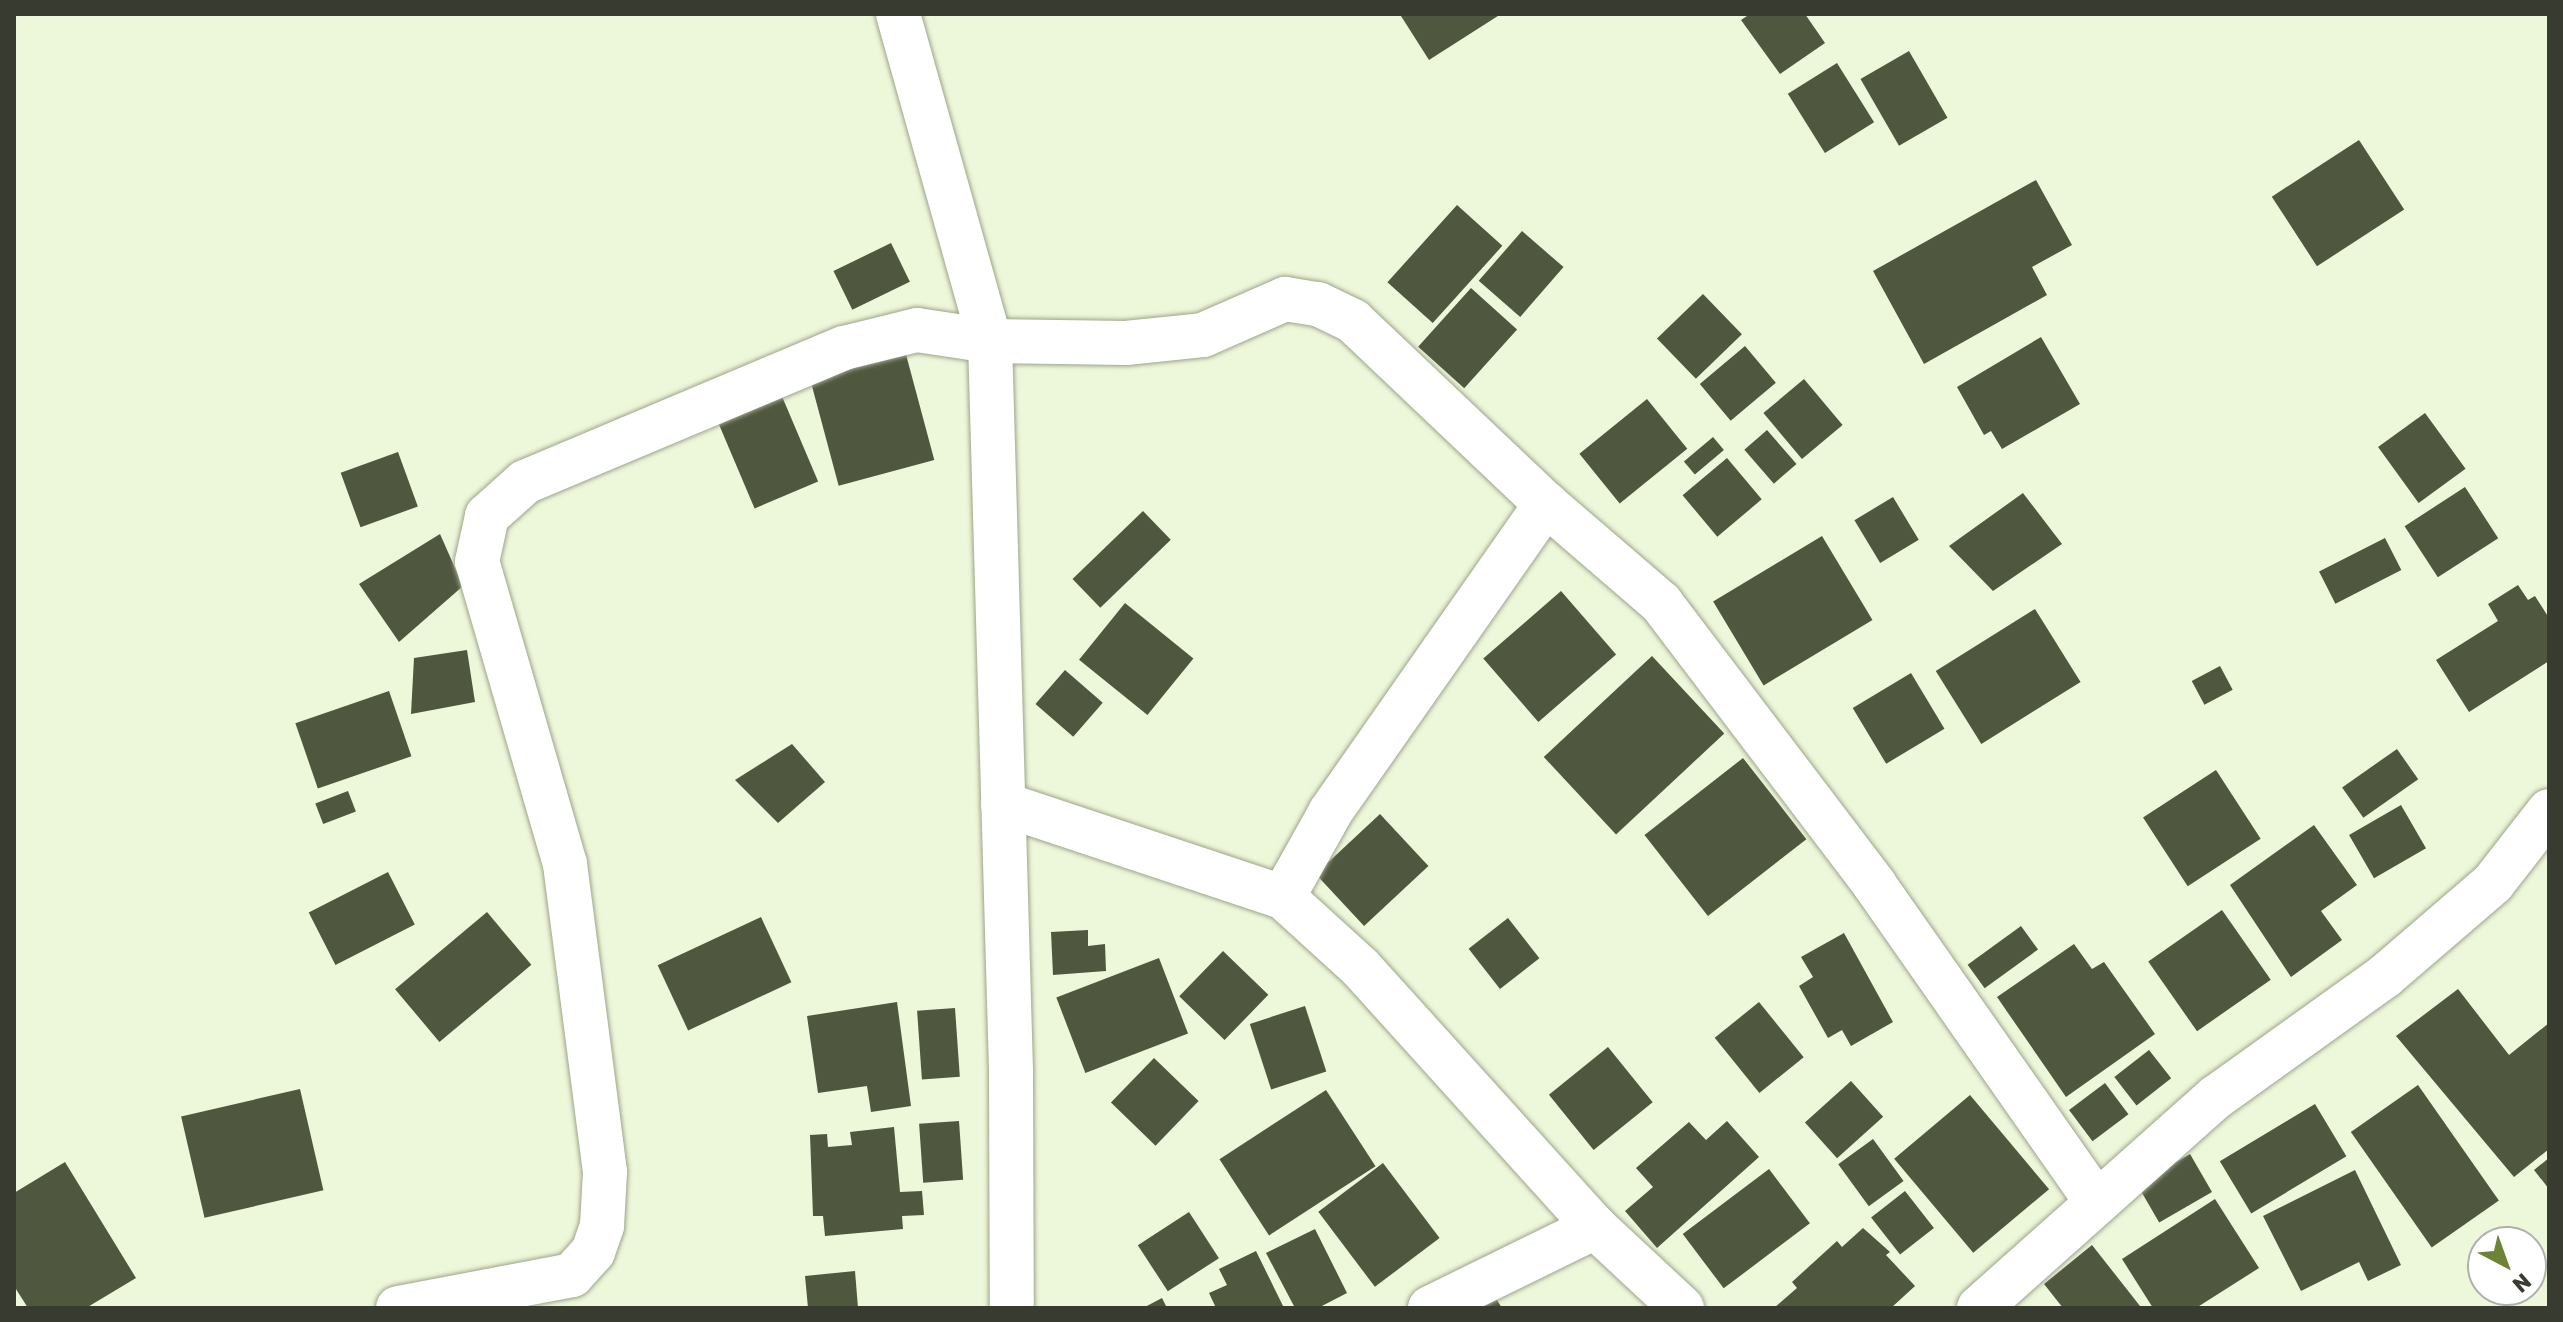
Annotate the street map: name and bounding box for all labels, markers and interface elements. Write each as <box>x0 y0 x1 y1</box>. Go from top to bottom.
north arrow <box>2467 1226 2547 1306</box>
text: N <box>2507 1268 2537 1298</box>

